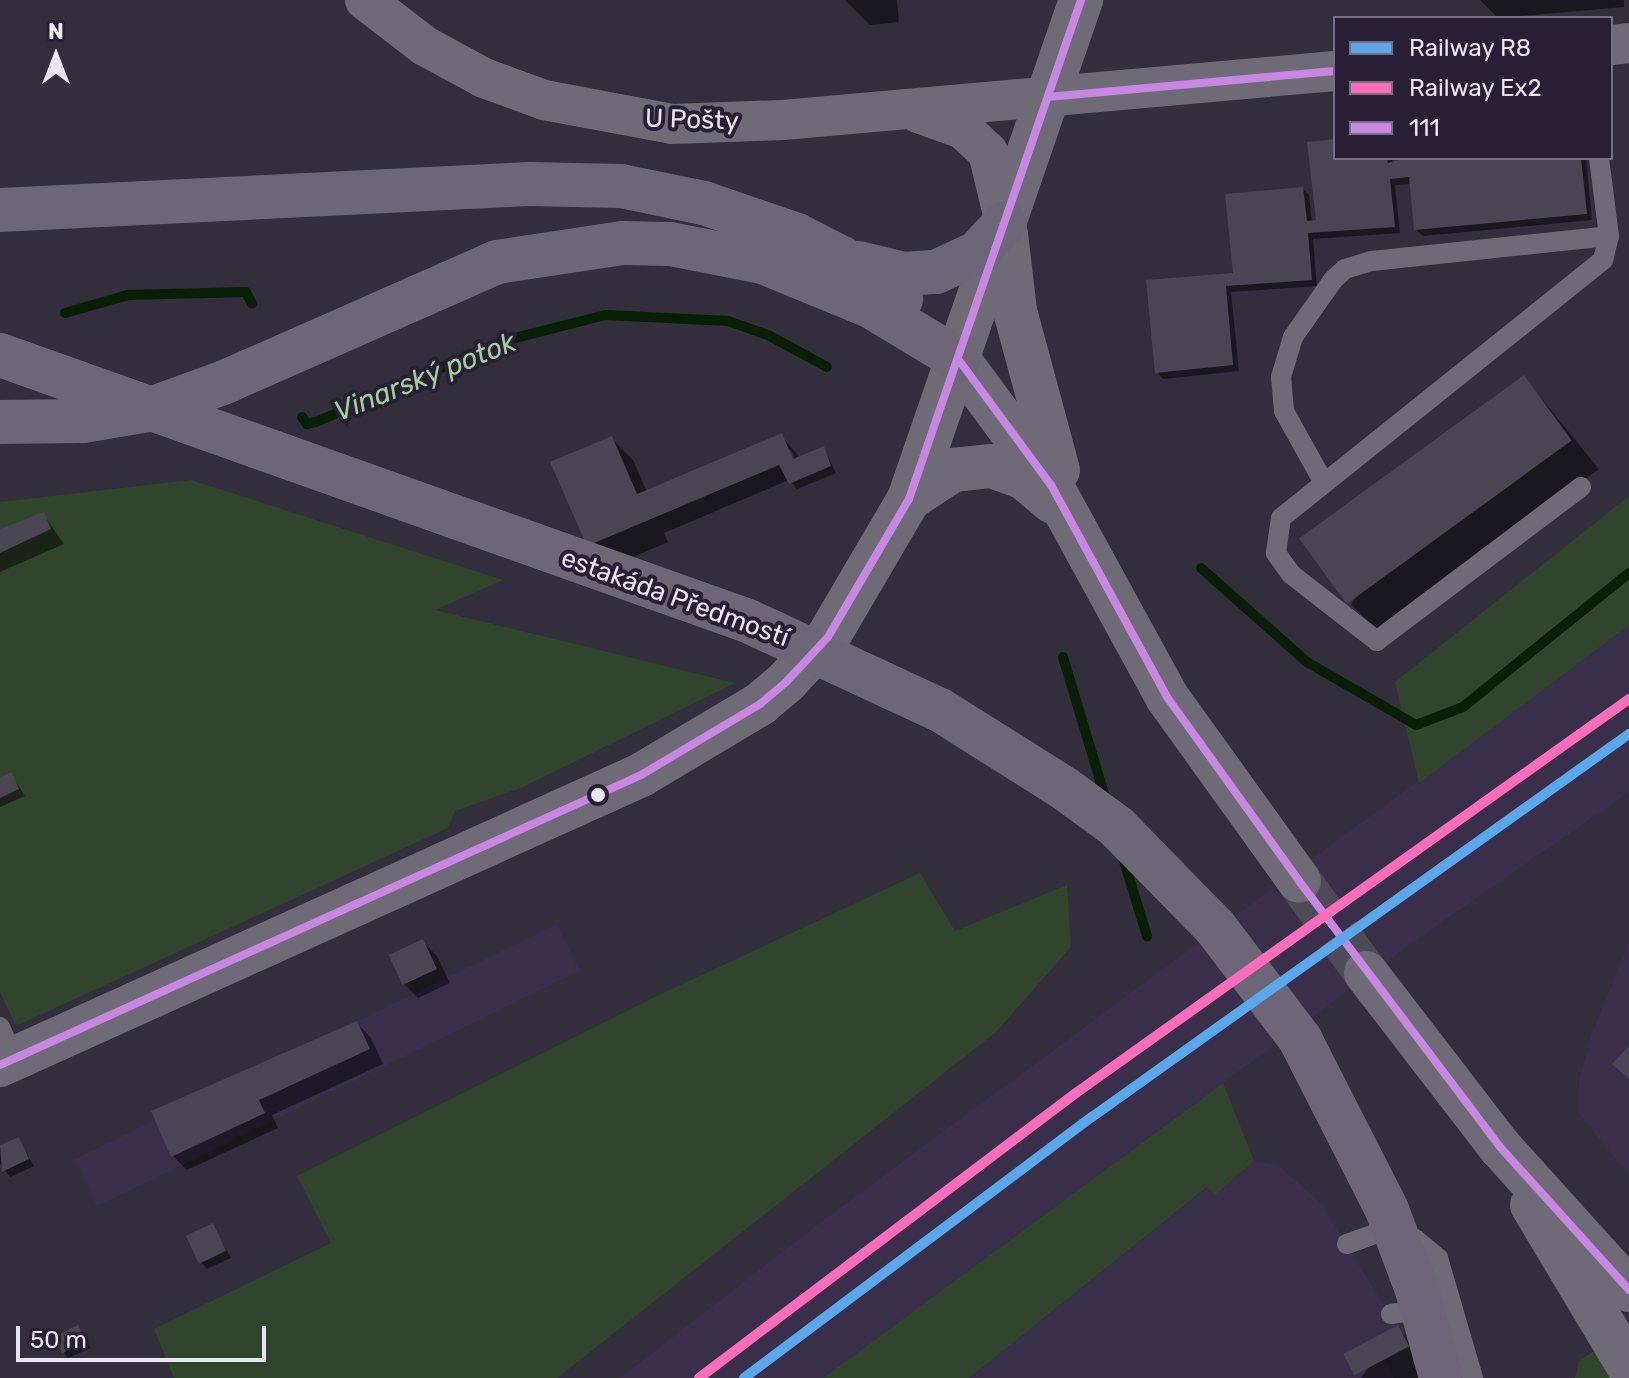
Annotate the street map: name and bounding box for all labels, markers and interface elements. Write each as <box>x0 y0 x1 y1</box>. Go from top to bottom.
north arrow <box>16 16 96 96</box>
legend <box>1333 16 1613 160</box>
text: N <box>48 18 64 45</box>
text: Railway R8 <box>1409 34 1531 62</box>
text: Railway Ex2 <box>1409 74 1542 102</box>
street label: U Pošty <box>645 103 739 137</box>
text: 111 <box>1409 114 1440 142</box>
water label: Vinarský potok <box>329 325 521 429</box>
street label: estakáda Předmostí <box>557 542 793 654</box>
unlabelled marker <box>590 787 606 803</box>
scale bar <box>20 1310 270 1360</box>
text: 50 m <box>30 1326 87 1354</box>

